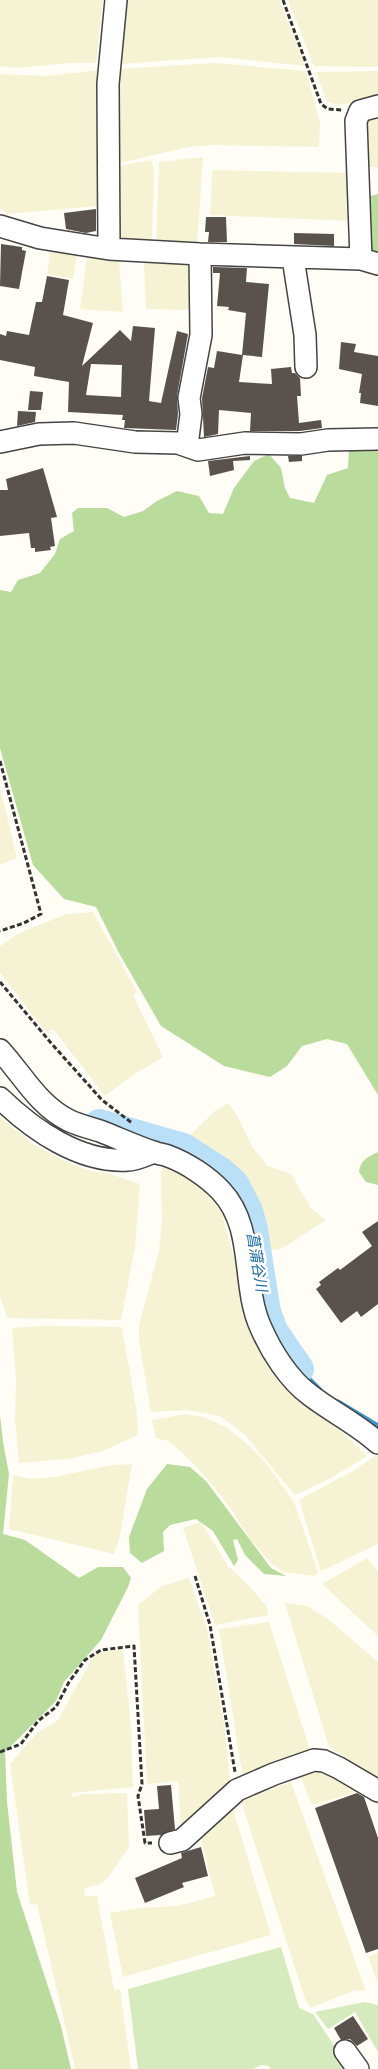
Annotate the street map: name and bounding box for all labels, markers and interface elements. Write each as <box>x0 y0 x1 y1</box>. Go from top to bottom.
water label: 菖蒲谷川 <box>242 1231 273 1295</box>

